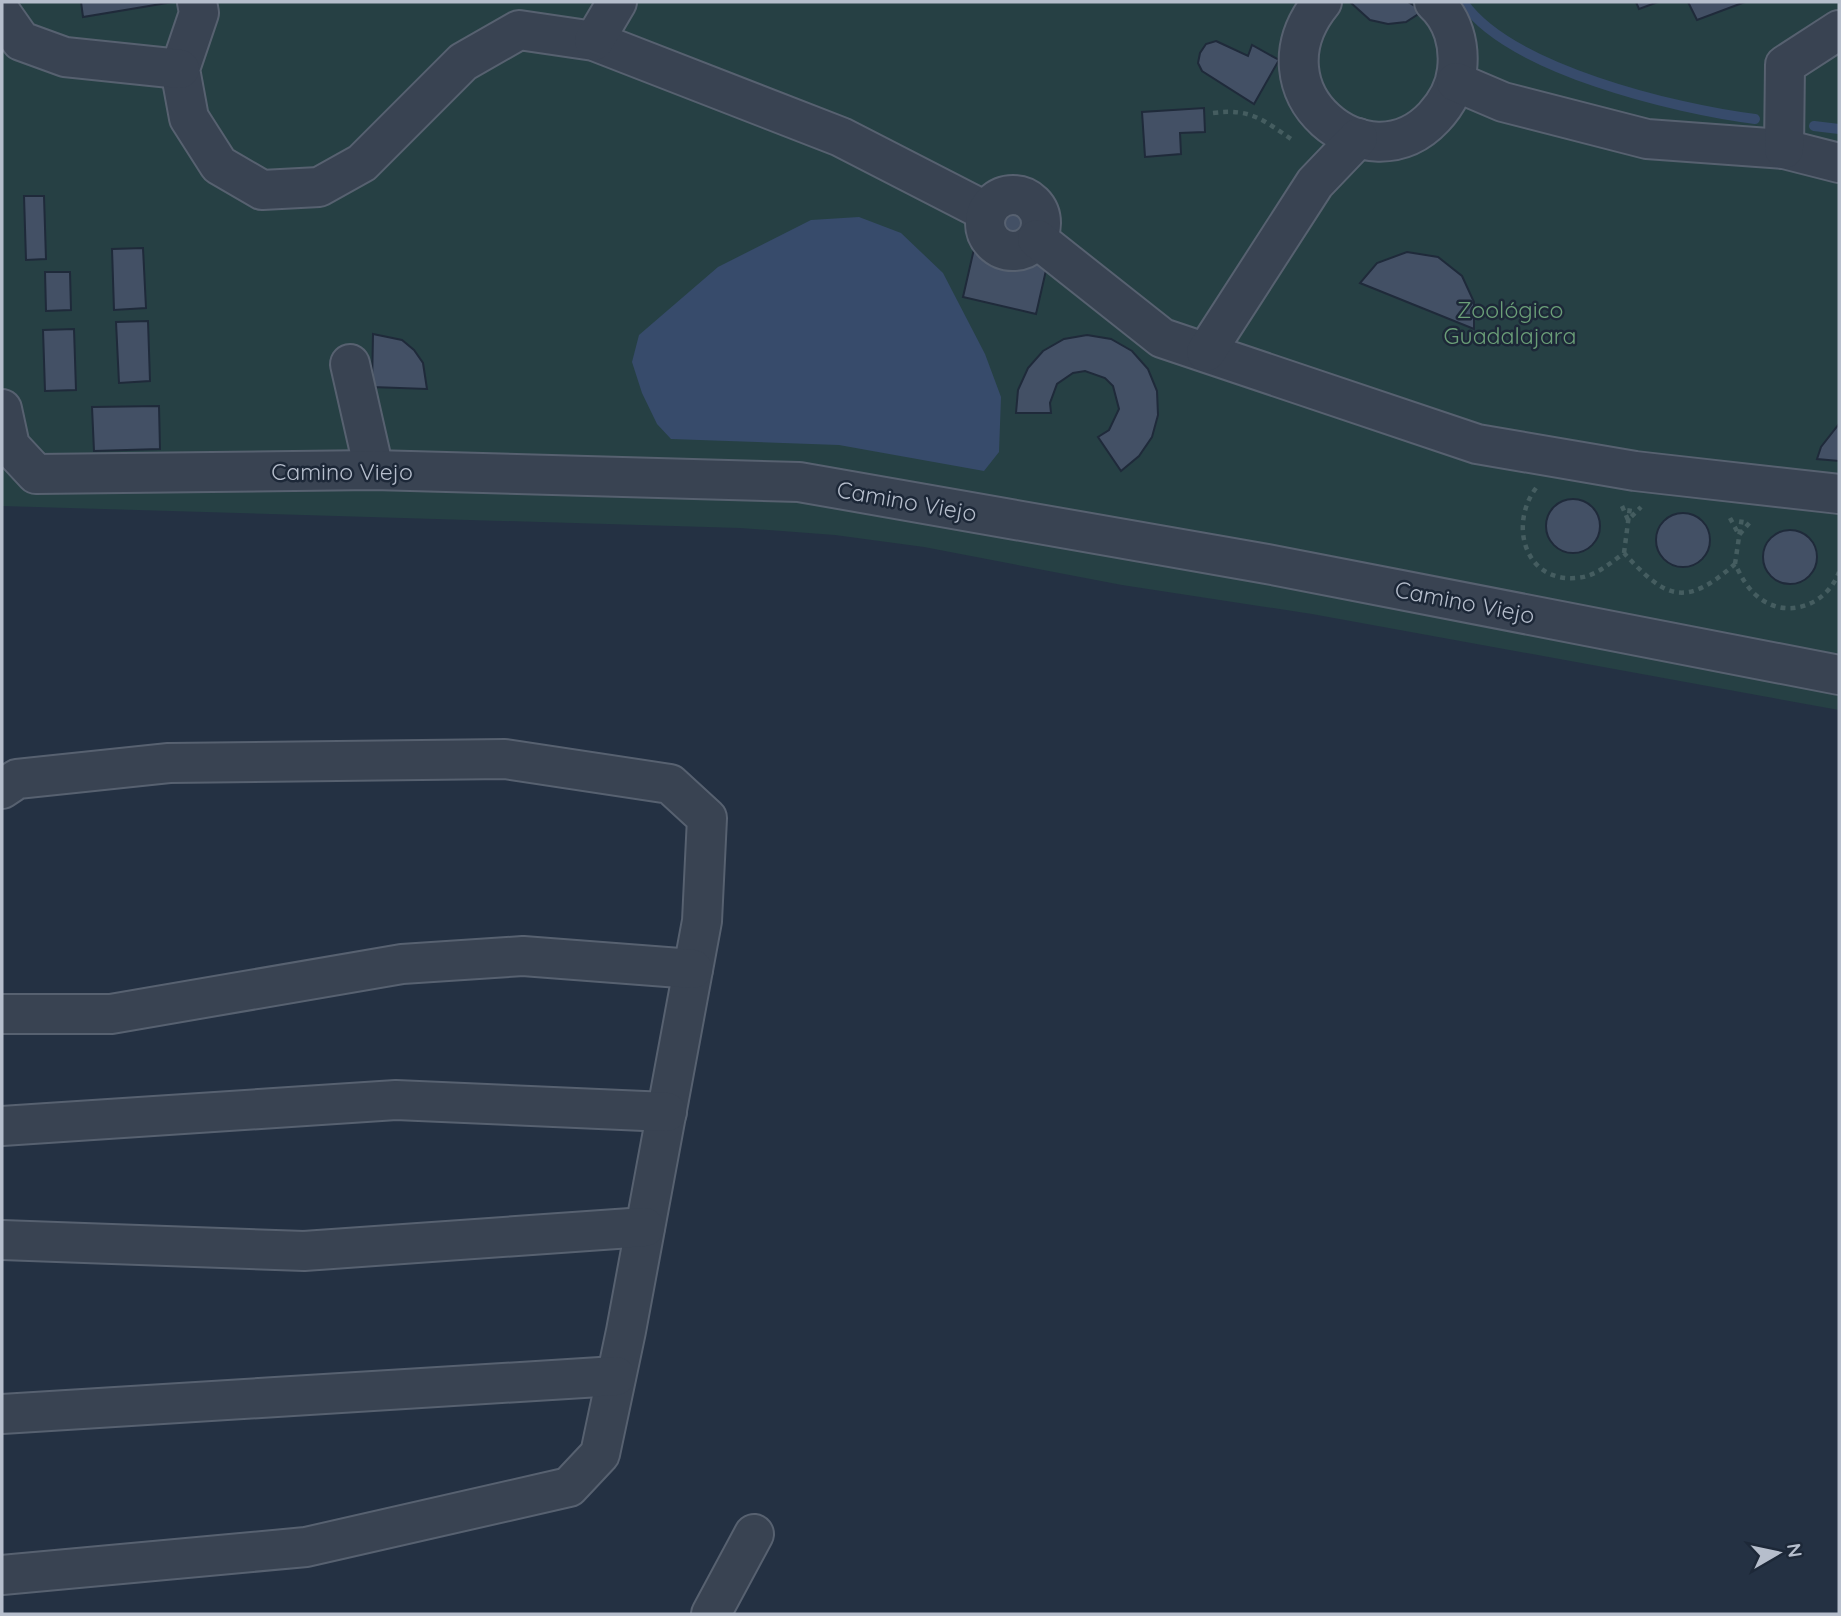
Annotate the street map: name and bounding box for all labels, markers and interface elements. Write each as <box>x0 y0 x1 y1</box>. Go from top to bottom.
park label: Zoológico Guadalajara <box>1444 295 1576 350</box>
street label: Camino Viejo <box>271 457 413 486</box>
street label: Camino Viejo <box>835 474 979 528</box>
street label: Camino Viejo <box>1393 574 1537 630</box>
north arrow <box>1743 1518 1813 1588</box>
text: N <box>1782 1542 1808 1559</box>

